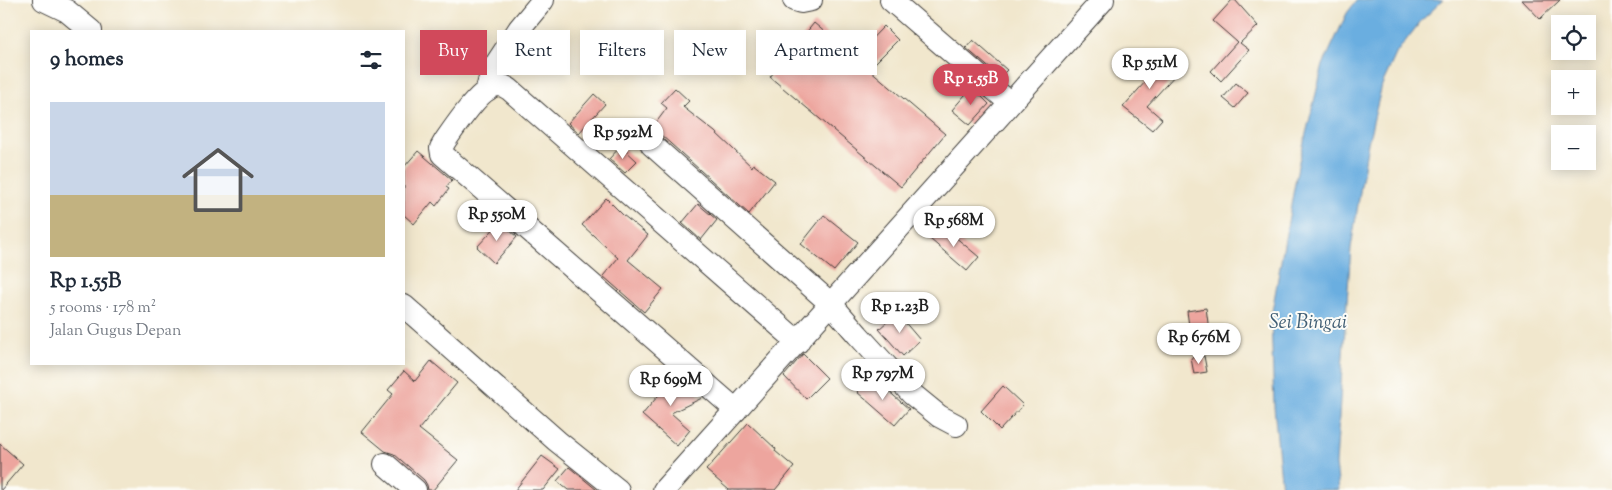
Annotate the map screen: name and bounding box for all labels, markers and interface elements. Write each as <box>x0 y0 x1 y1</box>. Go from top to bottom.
map controls <box>1551 15 1596 170</box>
button: locate <box>1551 15 1596 60</box>
chip: Buy <box>420 30 487 75</box>
chip: Rent <box>497 30 570 75</box>
chip: Filters <box>580 30 664 75</box>
chip: New <box>674 30 746 75</box>
chip: Apartment <box>756 30 877 75</box>
text: 9 homes <box>50 45 123 75</box>
icon: filters <box>357 46 385 74</box>
pin: Rp 551M <box>1104 48 1196 90</box>
text: Rp 551M <box>1123 52 1177 75</box>
pin: Rp 1.55B <box>919 64 1023 106</box>
text: Rp 1.55B <box>944 68 998 91</box>
button: + <box>1551 70 1596 115</box>
pin: Rp 592M <box>577 118 669 160</box>
text: Rp 592M <box>593 122 653 145</box>
button: − <box>1551 125 1596 170</box>
icon: home <box>173 135 263 225</box>
pin: Rp 550M <box>451 200 543 242</box>
text: Rp 550M <box>468 204 526 227</box>
pin: Rp 568M <box>908 206 1000 248</box>
text: Rp 568M <box>924 210 984 233</box>
text: Rp 1.55B <box>50 267 121 297</box>
pin: Rp 1.23B <box>848 292 952 334</box>
text: Rp 1.23B <box>871 296 929 319</box>
text: 5 rooms · 178 m² <box>50 297 156 320</box>
water label: Sei Bingai <box>1269 309 1347 338</box>
text: Jalan Gugus Depan <box>50 320 181 343</box>
pin: Rp 676M <box>1153 322 1245 365</box>
text: Rp 676M <box>1168 327 1230 350</box>
pin: Rp 797M <box>837 358 929 401</box>
text: Rp 797M <box>852 363 914 386</box>
pin: Rp 699M <box>625 364 717 407</box>
text: Rp 699M <box>640 369 702 392</box>

